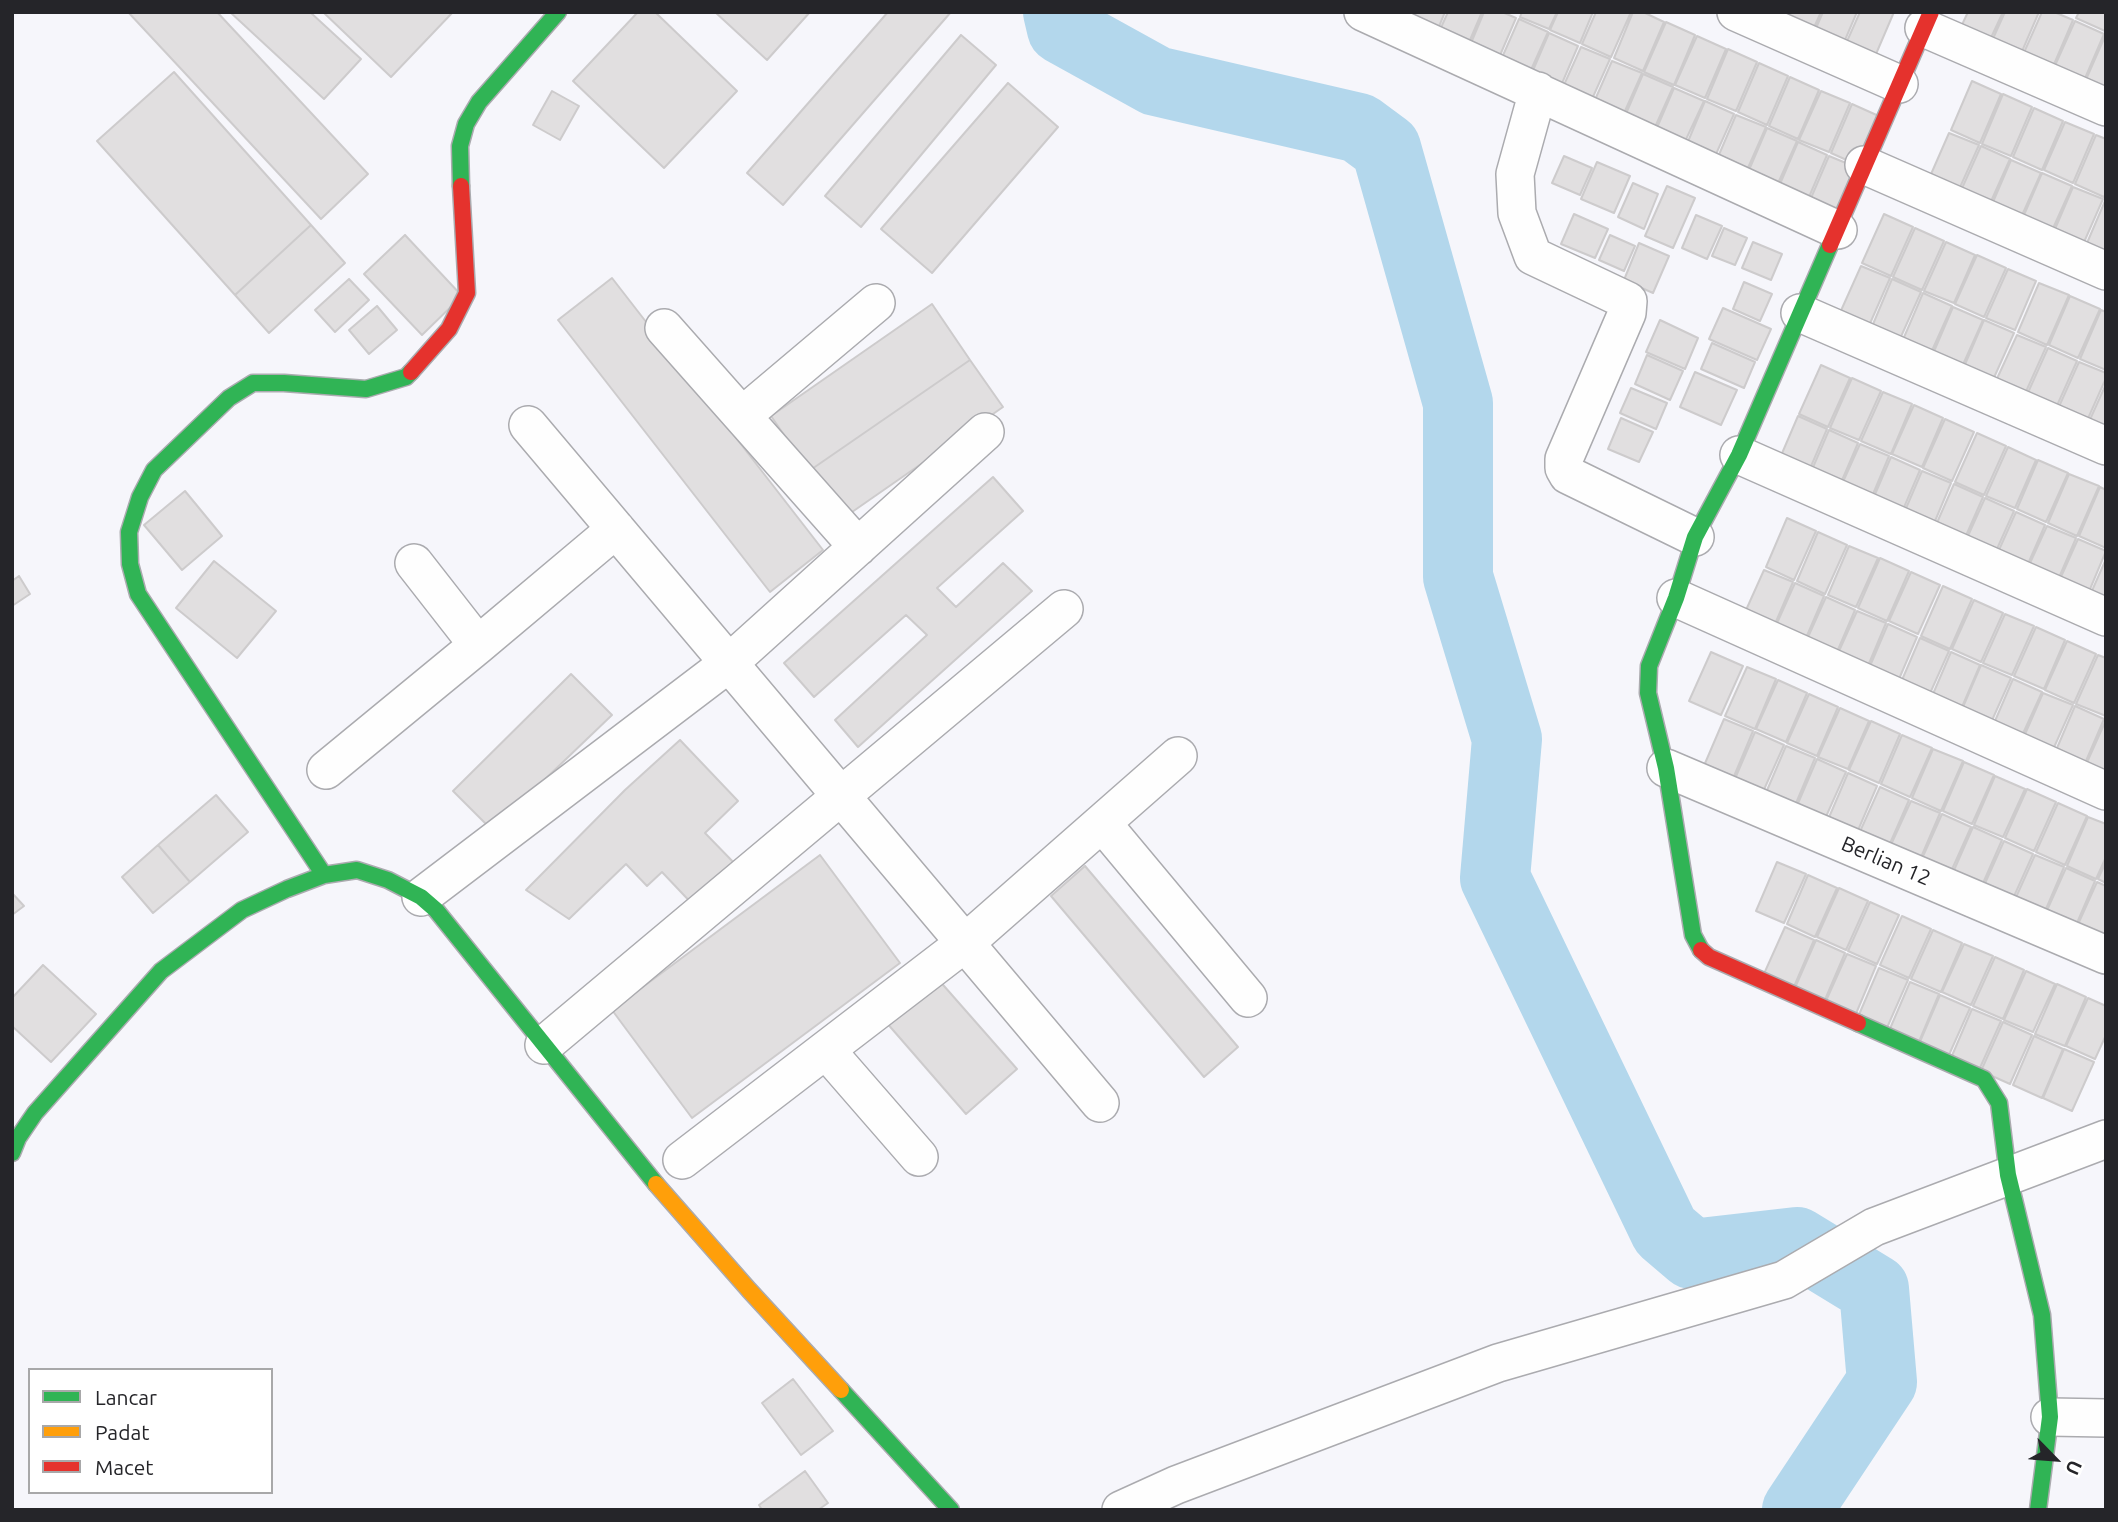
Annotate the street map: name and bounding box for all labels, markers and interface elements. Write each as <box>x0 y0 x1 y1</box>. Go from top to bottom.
street label: Berlian 12 <box>1837 831 1935 891</box>
legend <box>28 1368 273 1494</box>
text: Lancar <box>95 1385 157 1409</box>
text: Padat <box>95 1420 150 1444</box>
north arrow <box>2020 1424 2090 1494</box>
text: Macet <box>95 1455 154 1479</box>
text: U <box>2061 1457 2087 1479</box>

